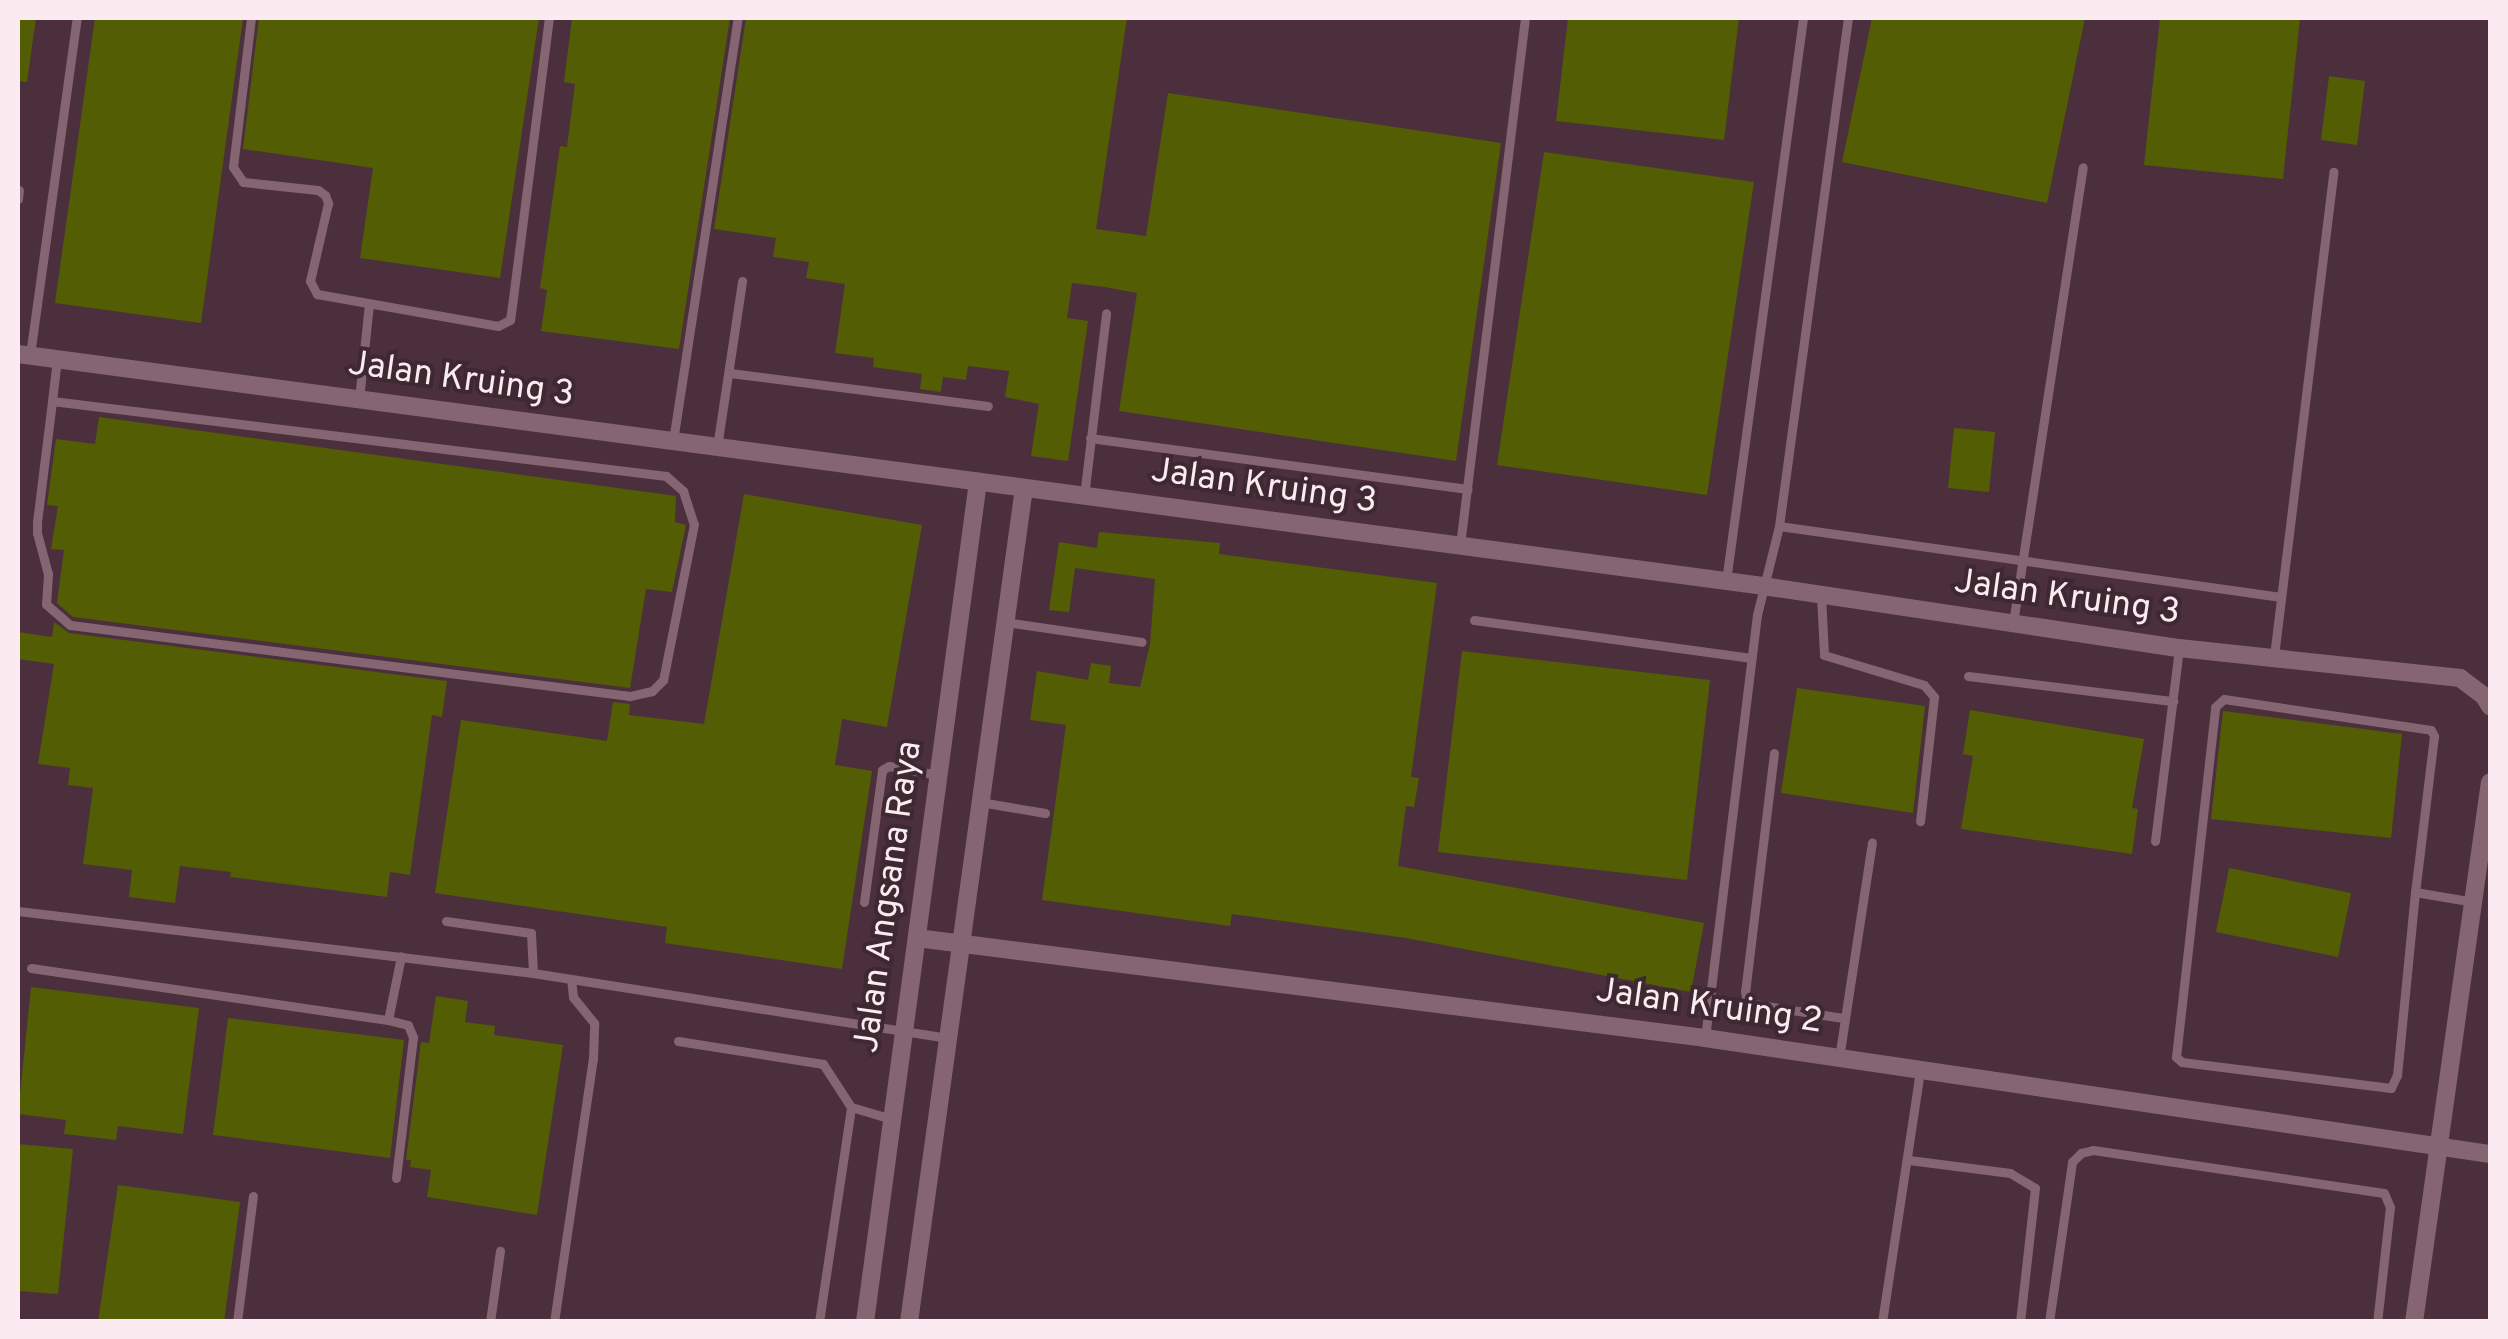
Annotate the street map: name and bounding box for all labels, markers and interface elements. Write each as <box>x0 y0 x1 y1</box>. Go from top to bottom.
street label: Jalan Kruing 3 <box>345 343 577 417</box>
street label: Jalan Kruing 3 <box>1148 450 1380 524</box>
street label: Jalan Kruing 3 <box>1951 561 2183 635</box>
street label: Jalan Angsana Raya <box>846 738 932 1056</box>
street label: Jalan Kruing 2 <box>1593 970 1825 1044</box>

